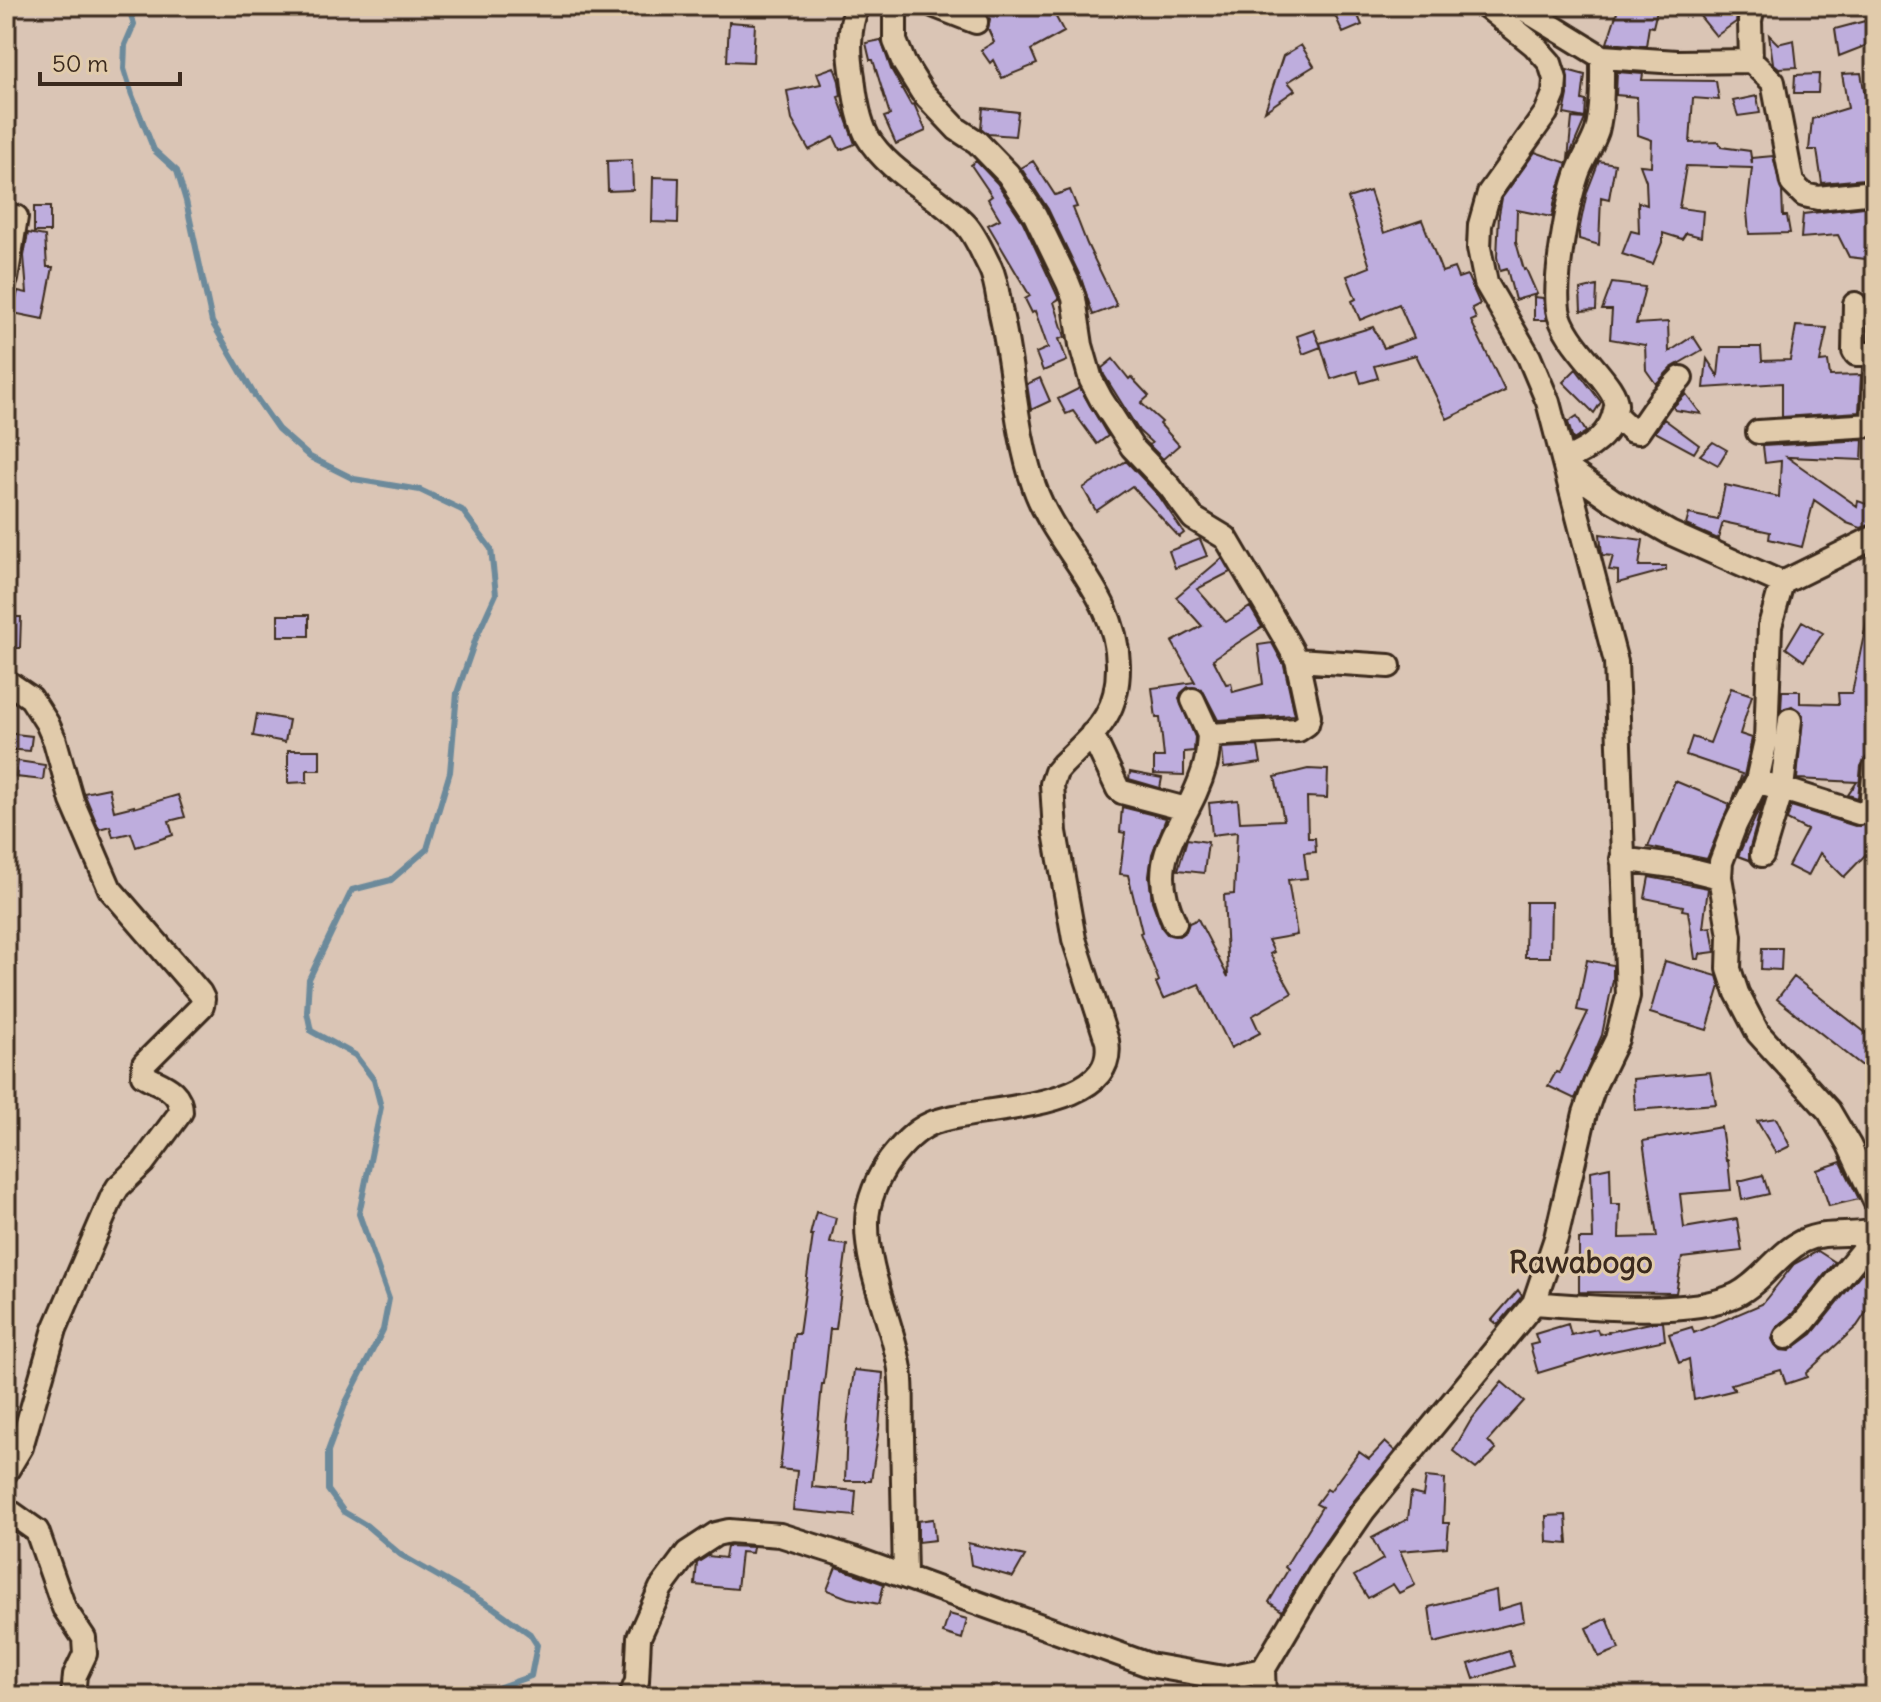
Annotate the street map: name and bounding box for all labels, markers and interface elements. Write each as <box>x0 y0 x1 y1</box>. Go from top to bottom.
scale bar <box>40 36 180 86</box>
text: 50 m <box>52 48 108 78</box>
district label: Rawabogo <box>1509 1243 1653 1281</box>

